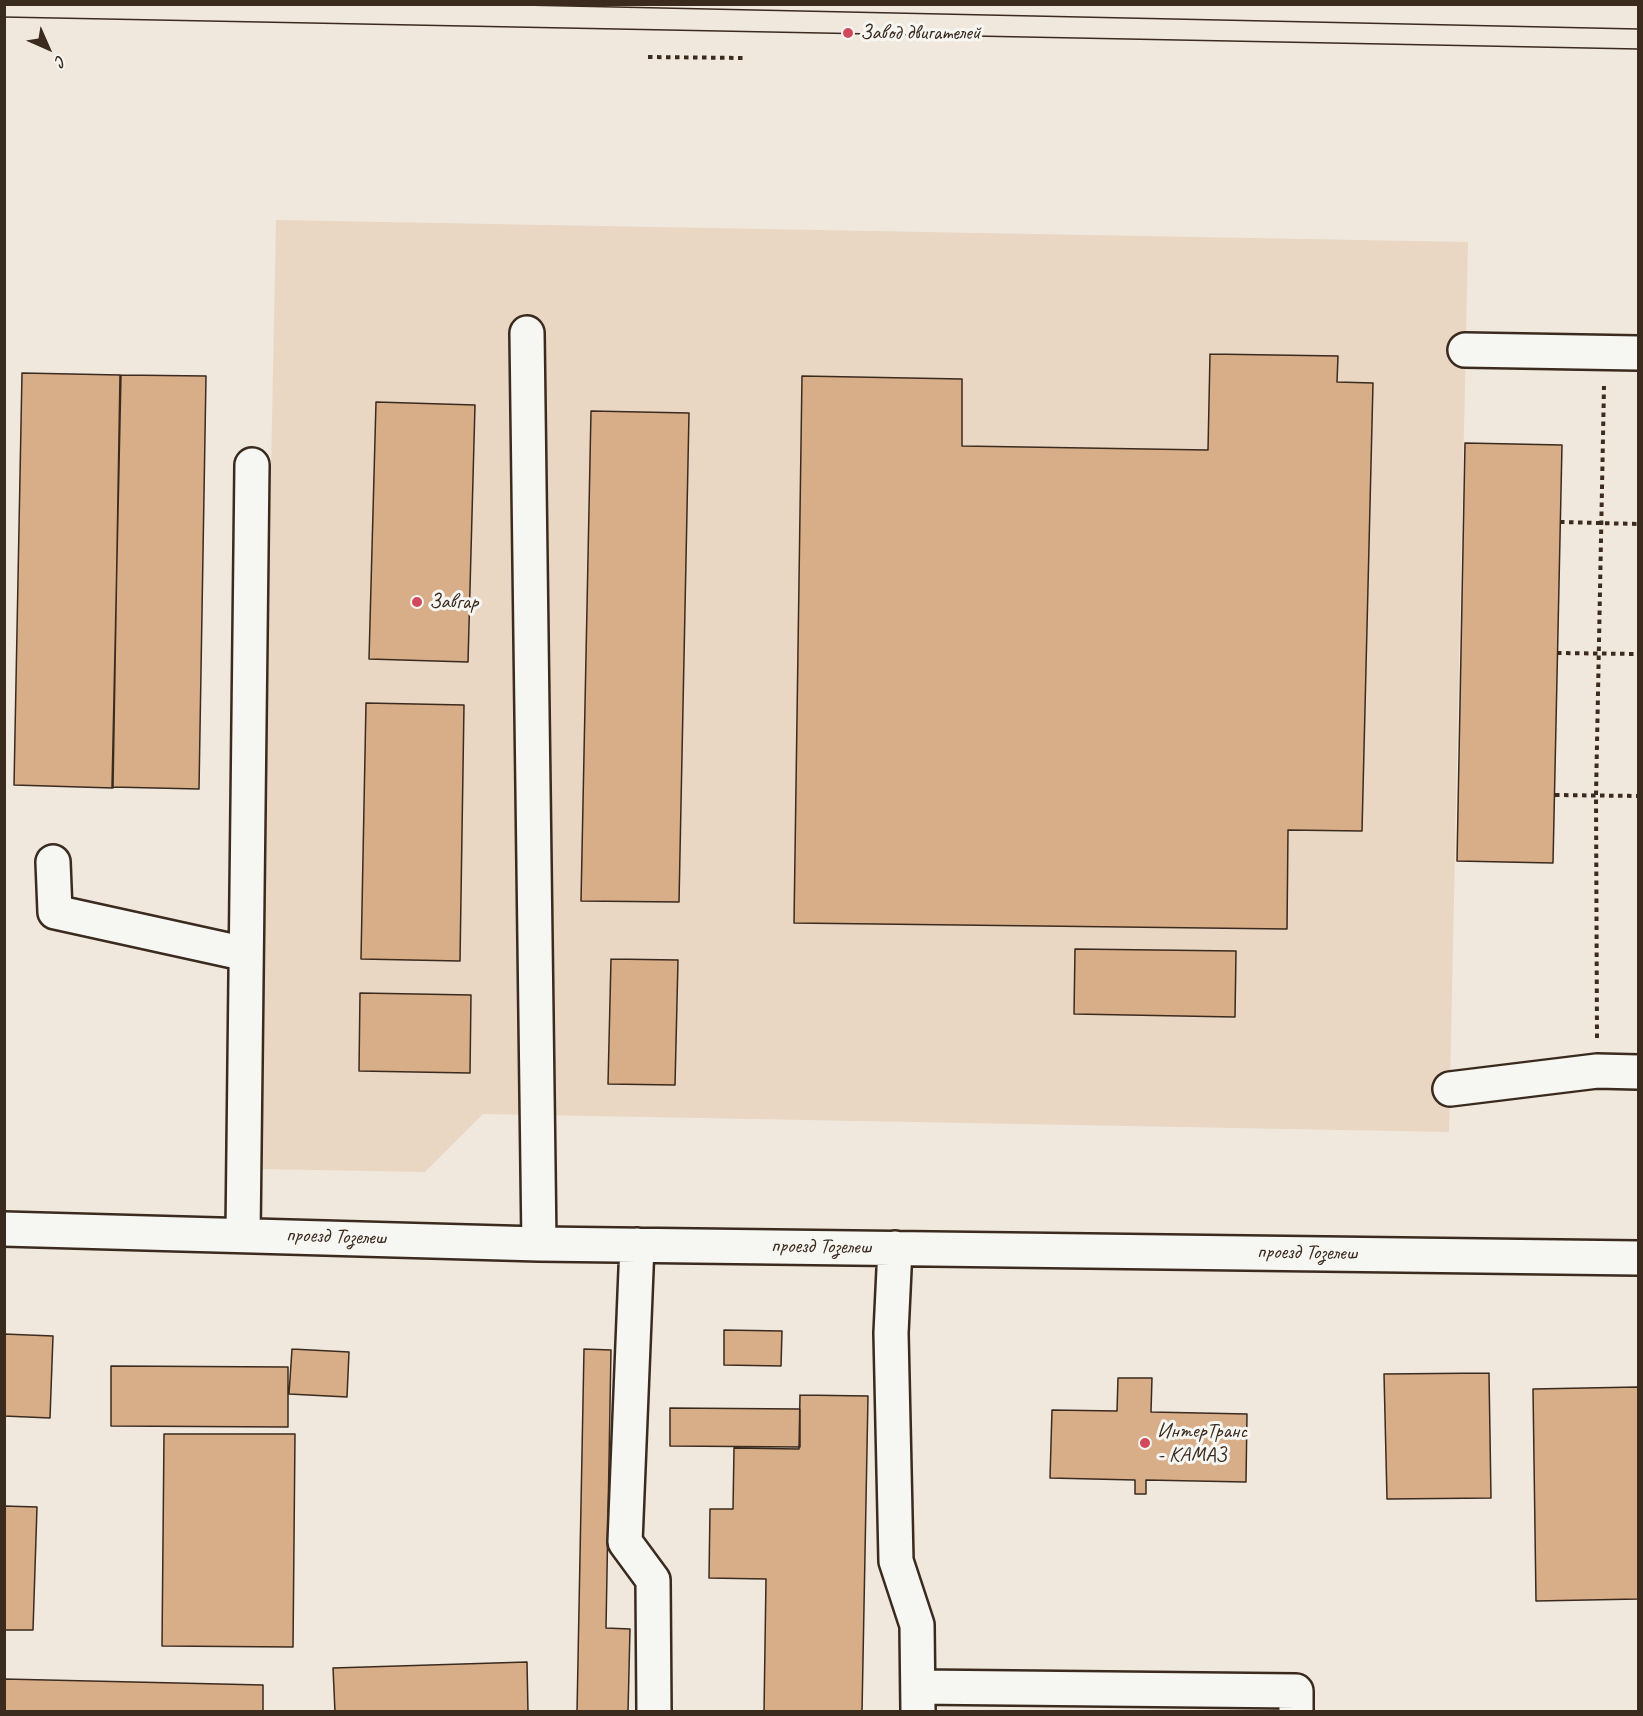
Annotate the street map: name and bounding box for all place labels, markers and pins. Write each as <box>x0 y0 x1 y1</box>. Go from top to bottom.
place label: Завод двигателей <box>860 20 981 46</box>
marker: Завод двигателей <box>841 26 855 40</box>
place label: Завгар <box>429 589 478 615</box>
marker: Завгар <box>410 595 424 609</box>
place label: ИнтерТранс - КАМАЗ <box>1157 1418 1247 1468</box>
marker: ИнтерТранс - КАМАЗ <box>1138 1436 1152 1450</box>

